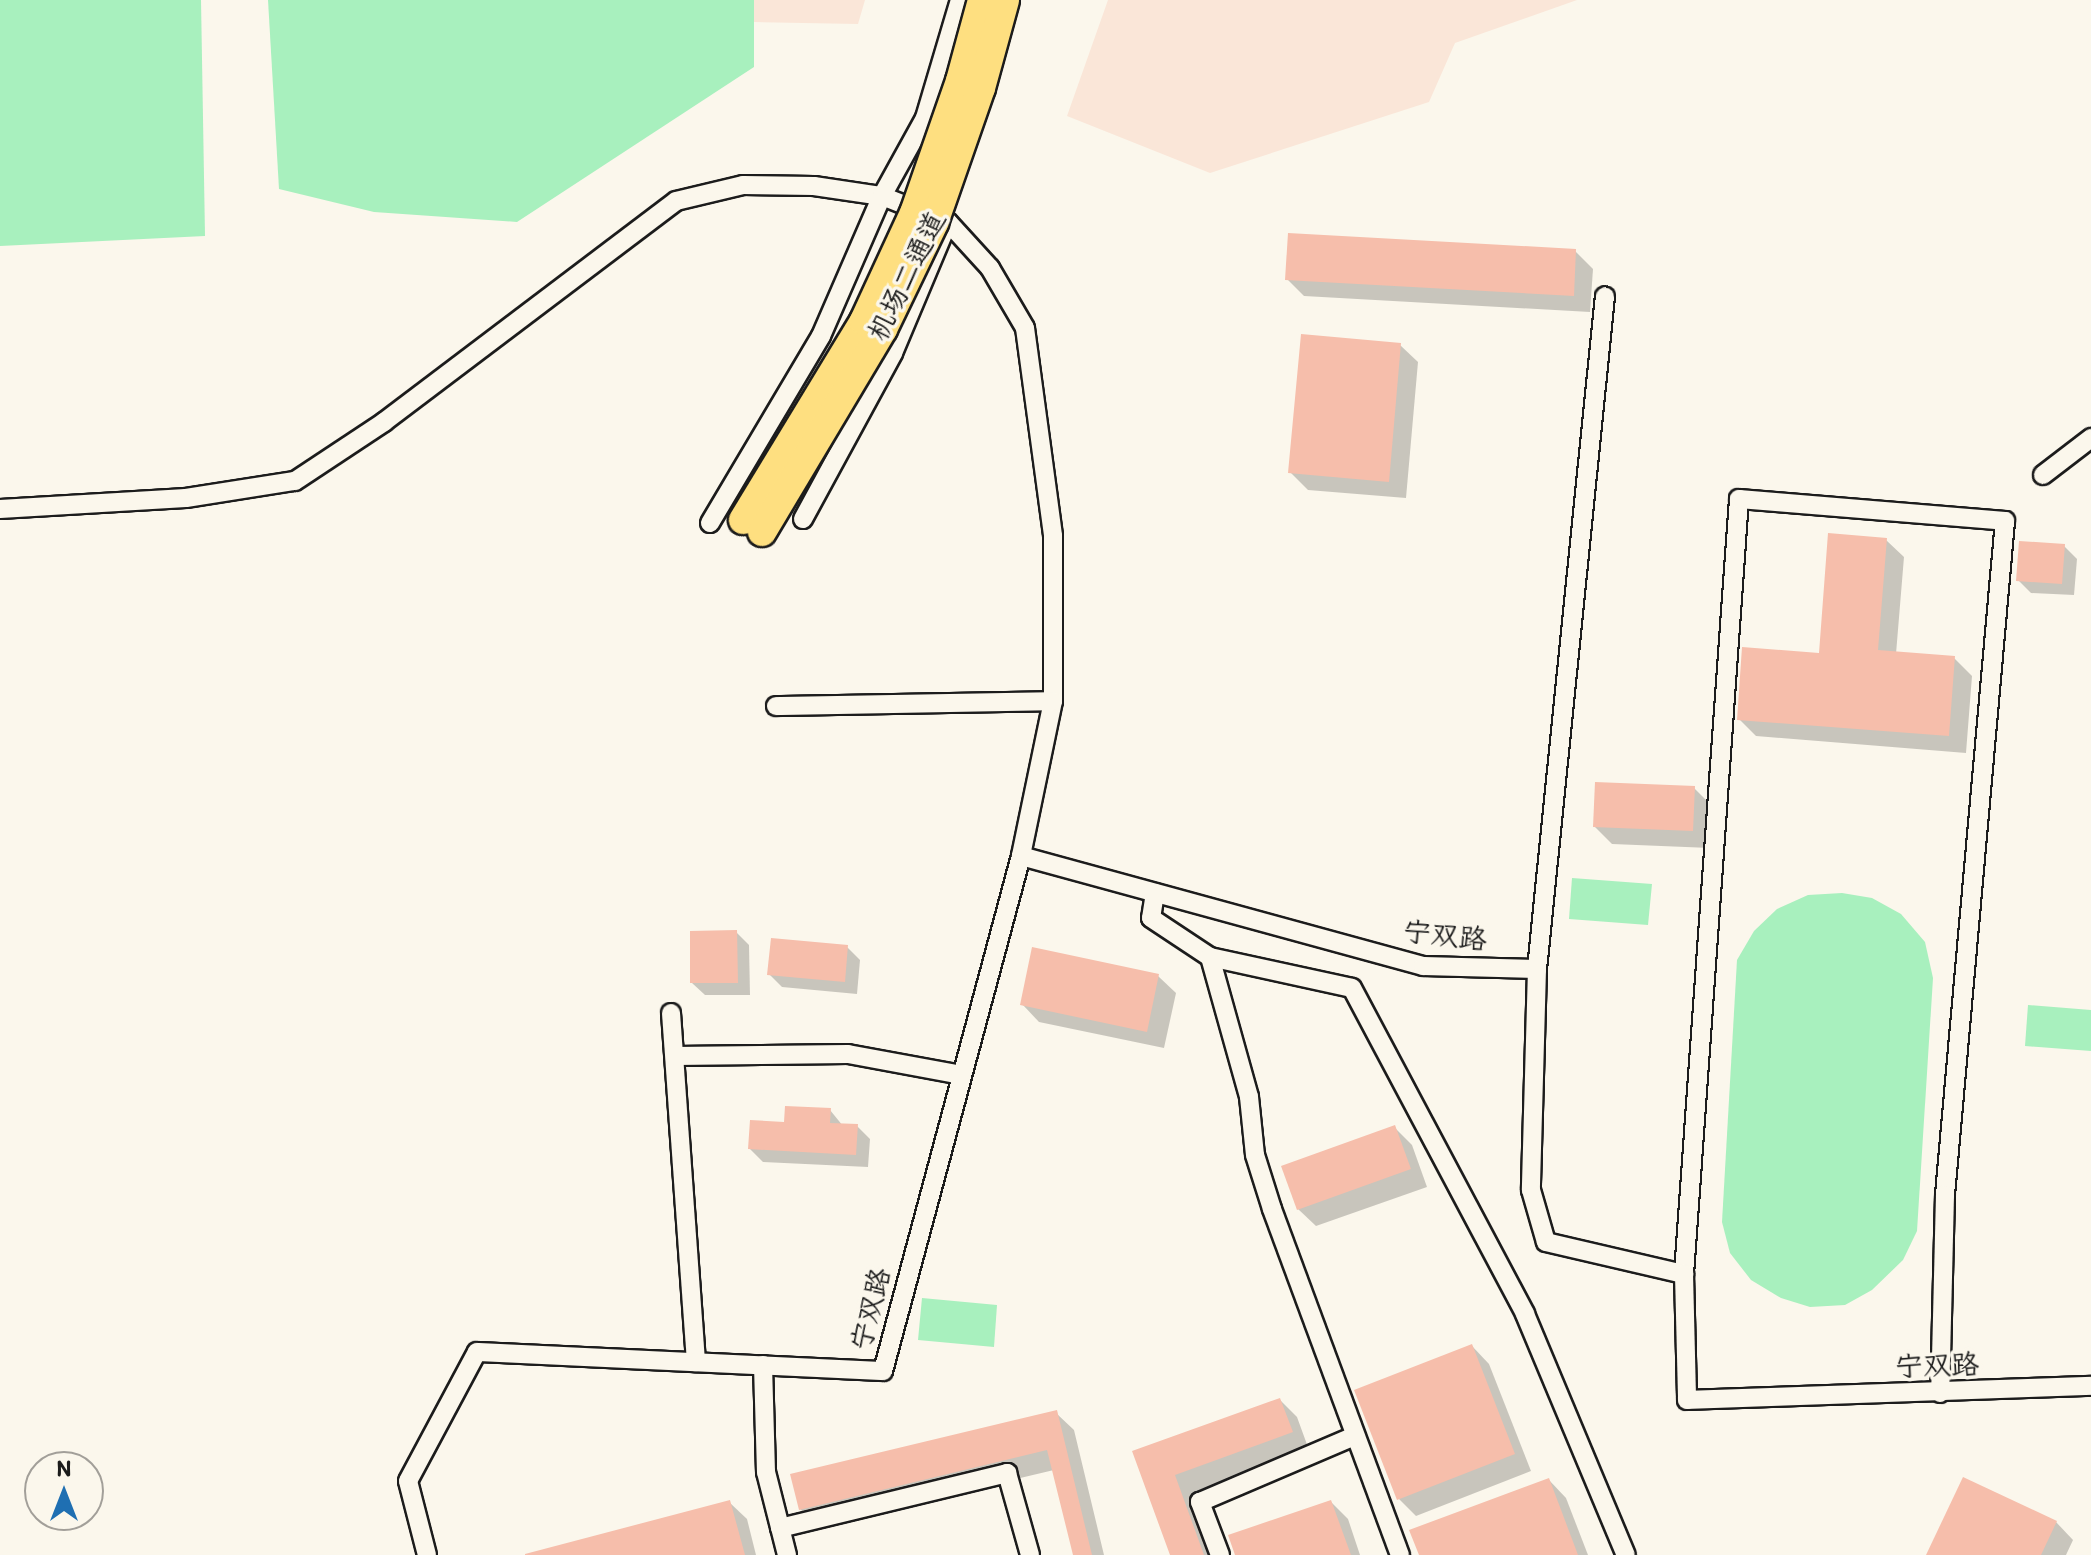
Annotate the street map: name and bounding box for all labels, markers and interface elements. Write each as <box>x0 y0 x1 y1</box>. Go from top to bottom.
street label: 机场二通道 <box>860 206 952 346</box>
street label: 宁双路 <box>1401 914 1489 956</box>
street label: 宁双路 <box>844 1264 896 1354</box>
street label: 宁双路 <box>1894 1347 1980 1383</box>
north arrow <box>24 1451 104 1531</box>
text: N <box>57 1455 71 1482</box>

